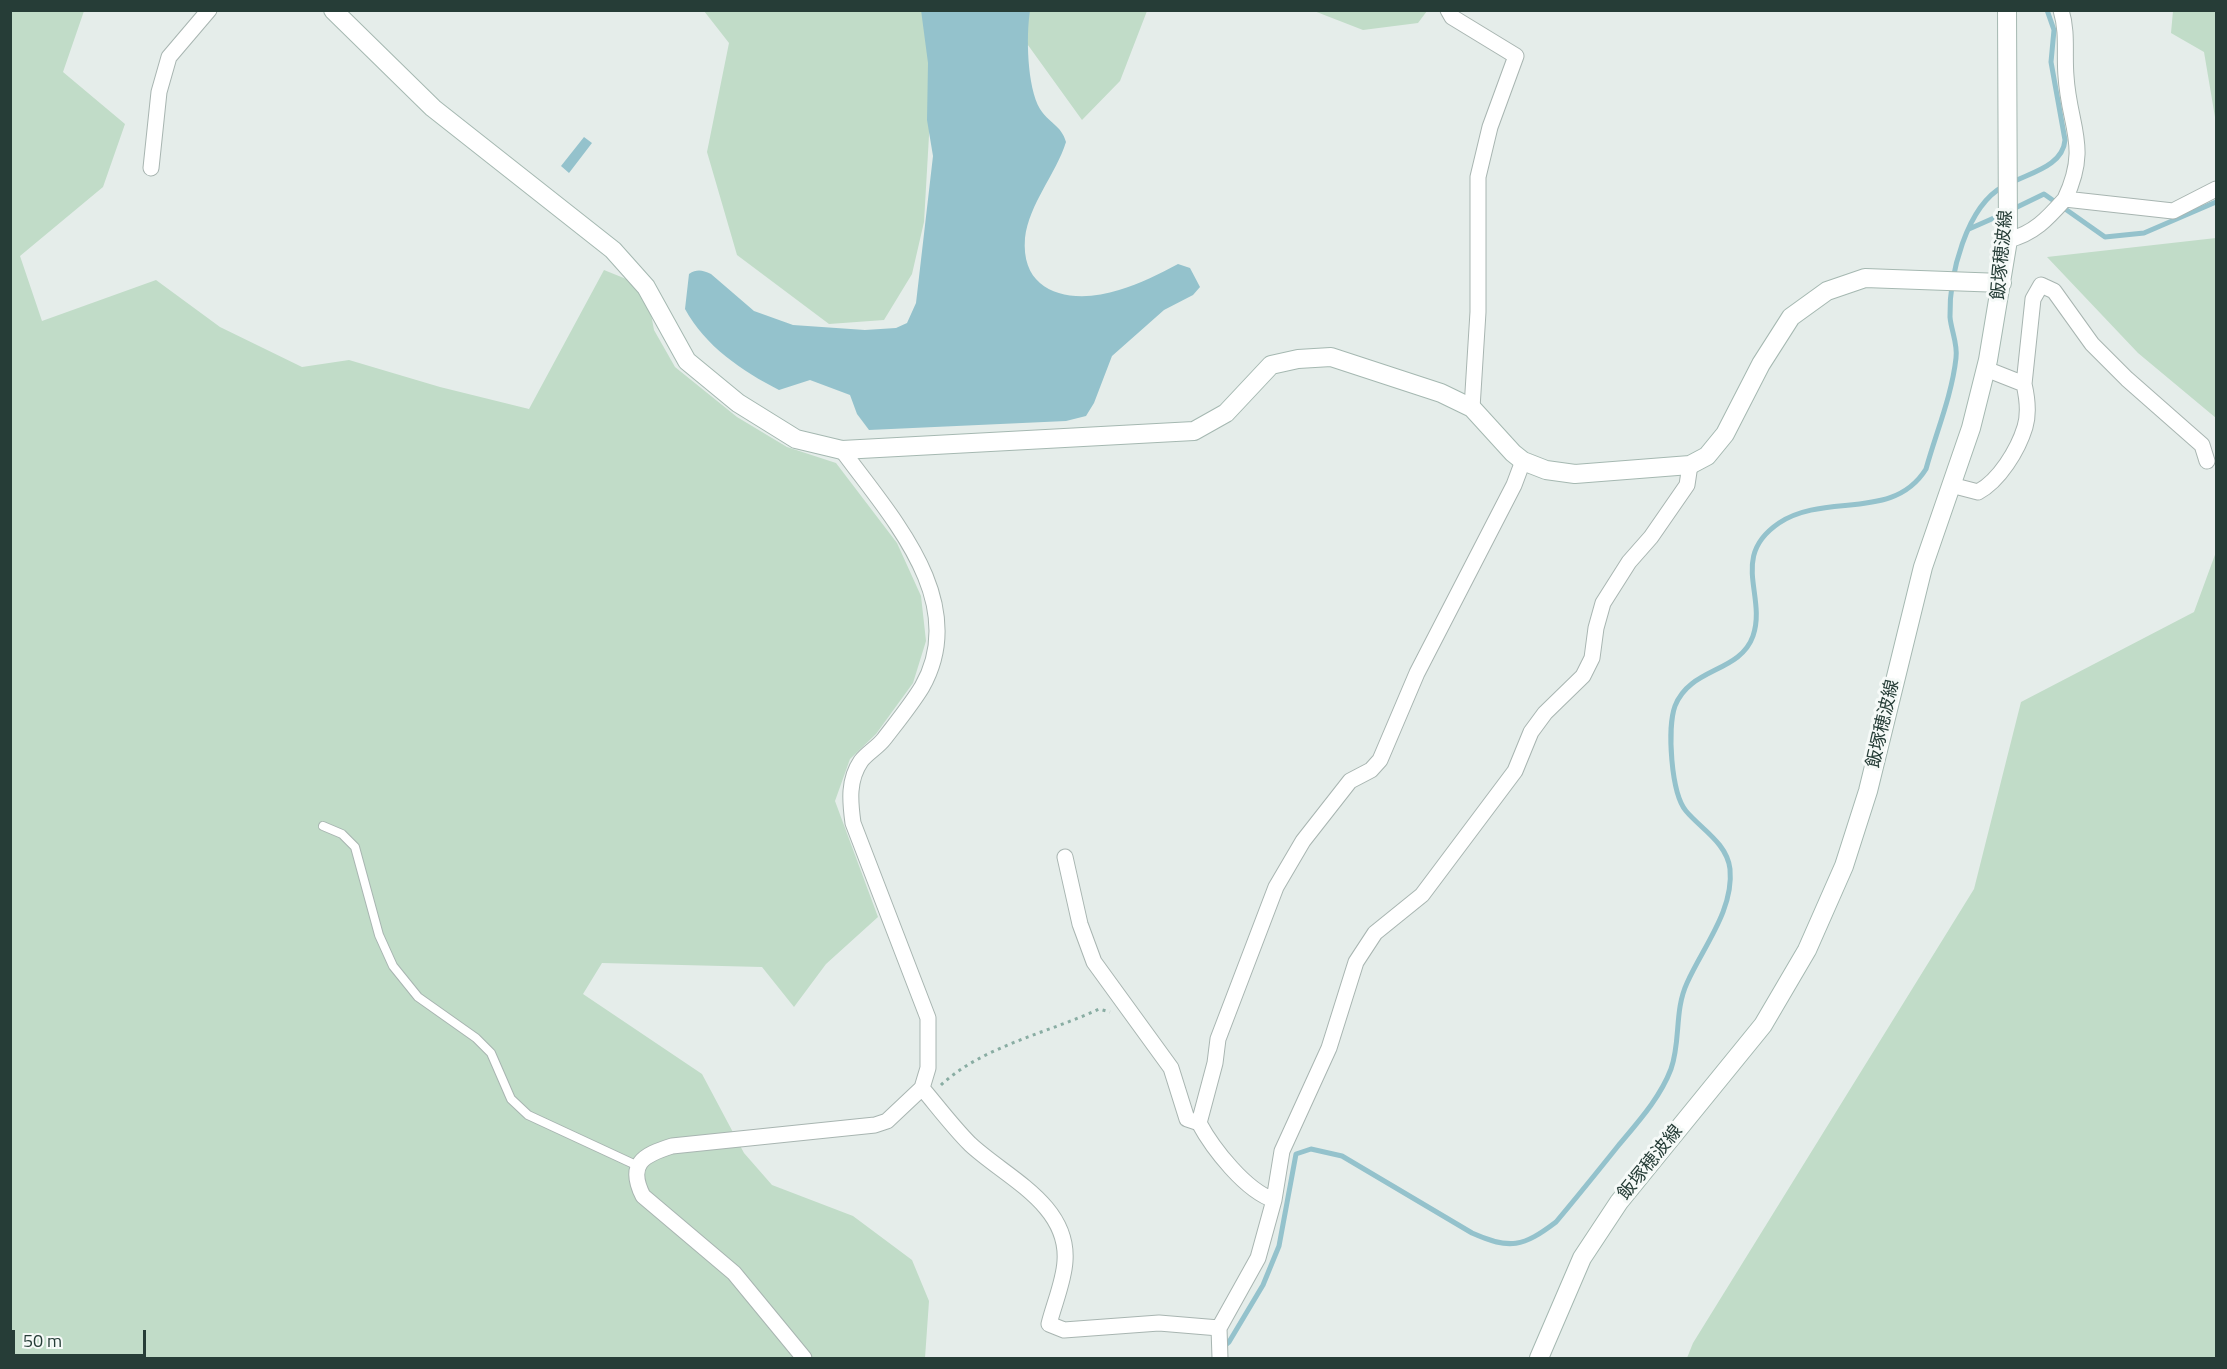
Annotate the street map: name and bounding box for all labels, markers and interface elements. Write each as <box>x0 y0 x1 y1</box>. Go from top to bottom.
street label: 飯塚穂波線 <box>1988 209 2018 301</box>
street label: 飯塚穂波線 <box>1863 678 1905 770</box>
street label: 飯塚穂波線 <box>1614 1121 1688 1205</box>
scale bar <box>15 1318 148 1356</box>
text: 50 m <box>23 1327 62 1354</box>

